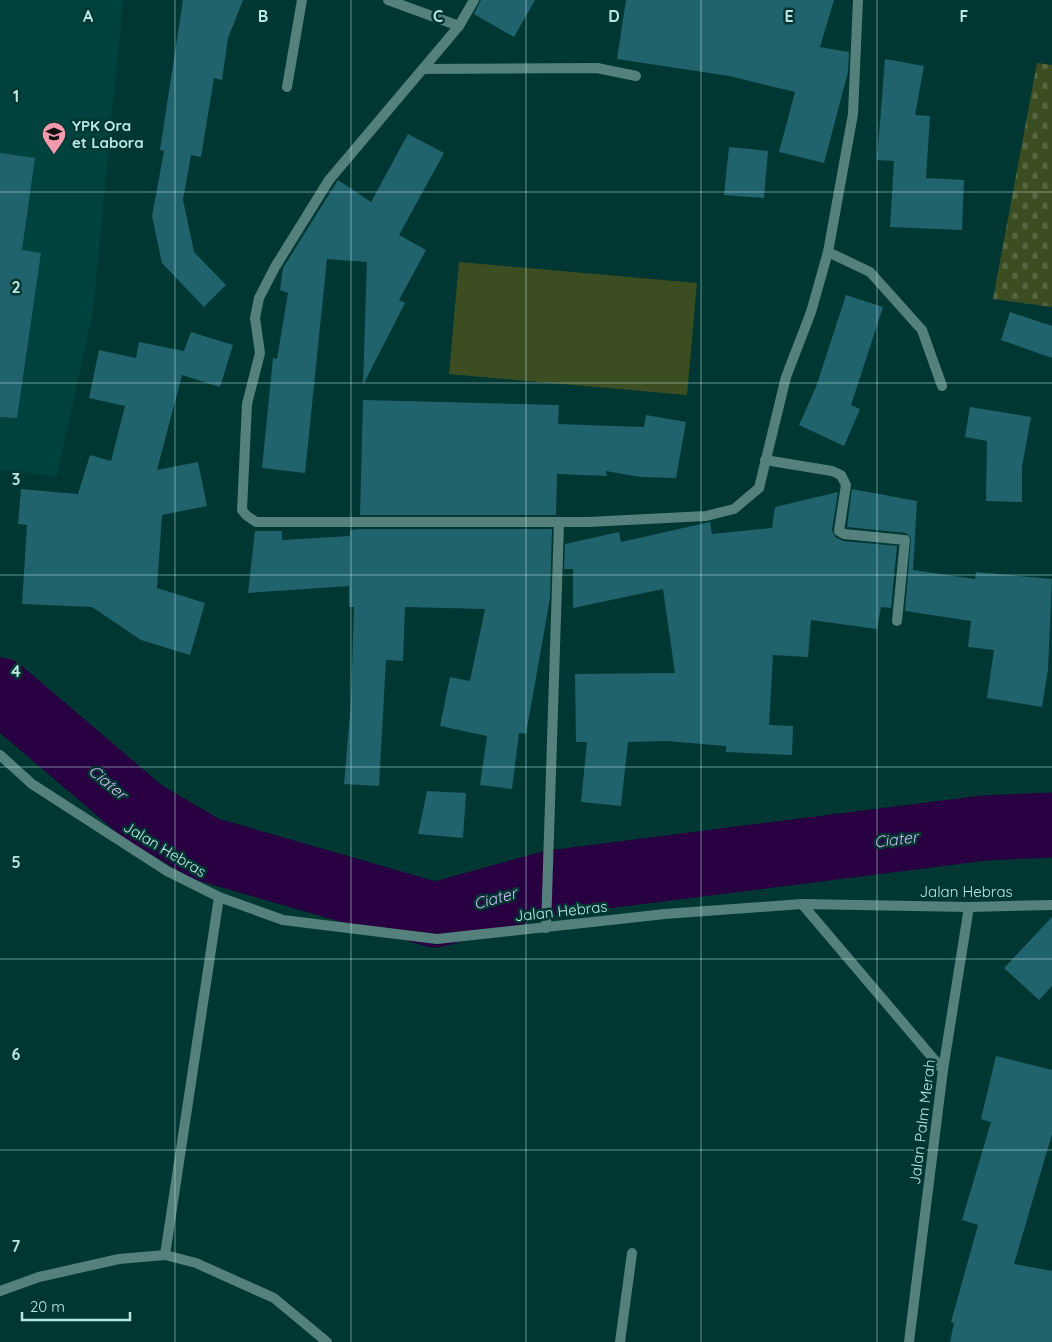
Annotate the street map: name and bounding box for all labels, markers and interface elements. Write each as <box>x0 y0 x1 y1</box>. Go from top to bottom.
text: A <box>83 6 94 26</box>
text: B <box>258 6 268 26</box>
text: C <box>433 6 443 26</box>
text: D <box>608 6 620 26</box>
text: E <box>784 6 794 26</box>
text: F <box>960 6 969 26</box>
text: 1 <box>13 86 19 106</box>
place label: YPK Ora et Labora <box>72 116 144 152</box>
school or university icon: YPK Ora et Labora <box>41 121 67 155</box>
text: 2 <box>11 277 21 297</box>
text: 3 <box>12 469 20 489</box>
text: 4 <box>11 661 21 681</box>
water label: Ciater <box>85 760 133 805</box>
street label: Jalan Hebras <box>120 817 210 881</box>
water label: Ciater <box>873 826 921 852</box>
text: 5 <box>11 852 21 872</box>
water label: Ciater <box>471 882 521 914</box>
street label: Jalan Hebras <box>919 882 1013 901</box>
street label: Jalan Hebras <box>514 897 608 925</box>
text: 6 <box>12 1044 21 1064</box>
street label: Jalan Palm Merah <box>905 1058 939 1186</box>
text: 7 <box>12 1236 21 1256</box>
scale bar <box>22 1290 130 1322</box>
text: 20 m <box>30 1297 65 1316</box>

